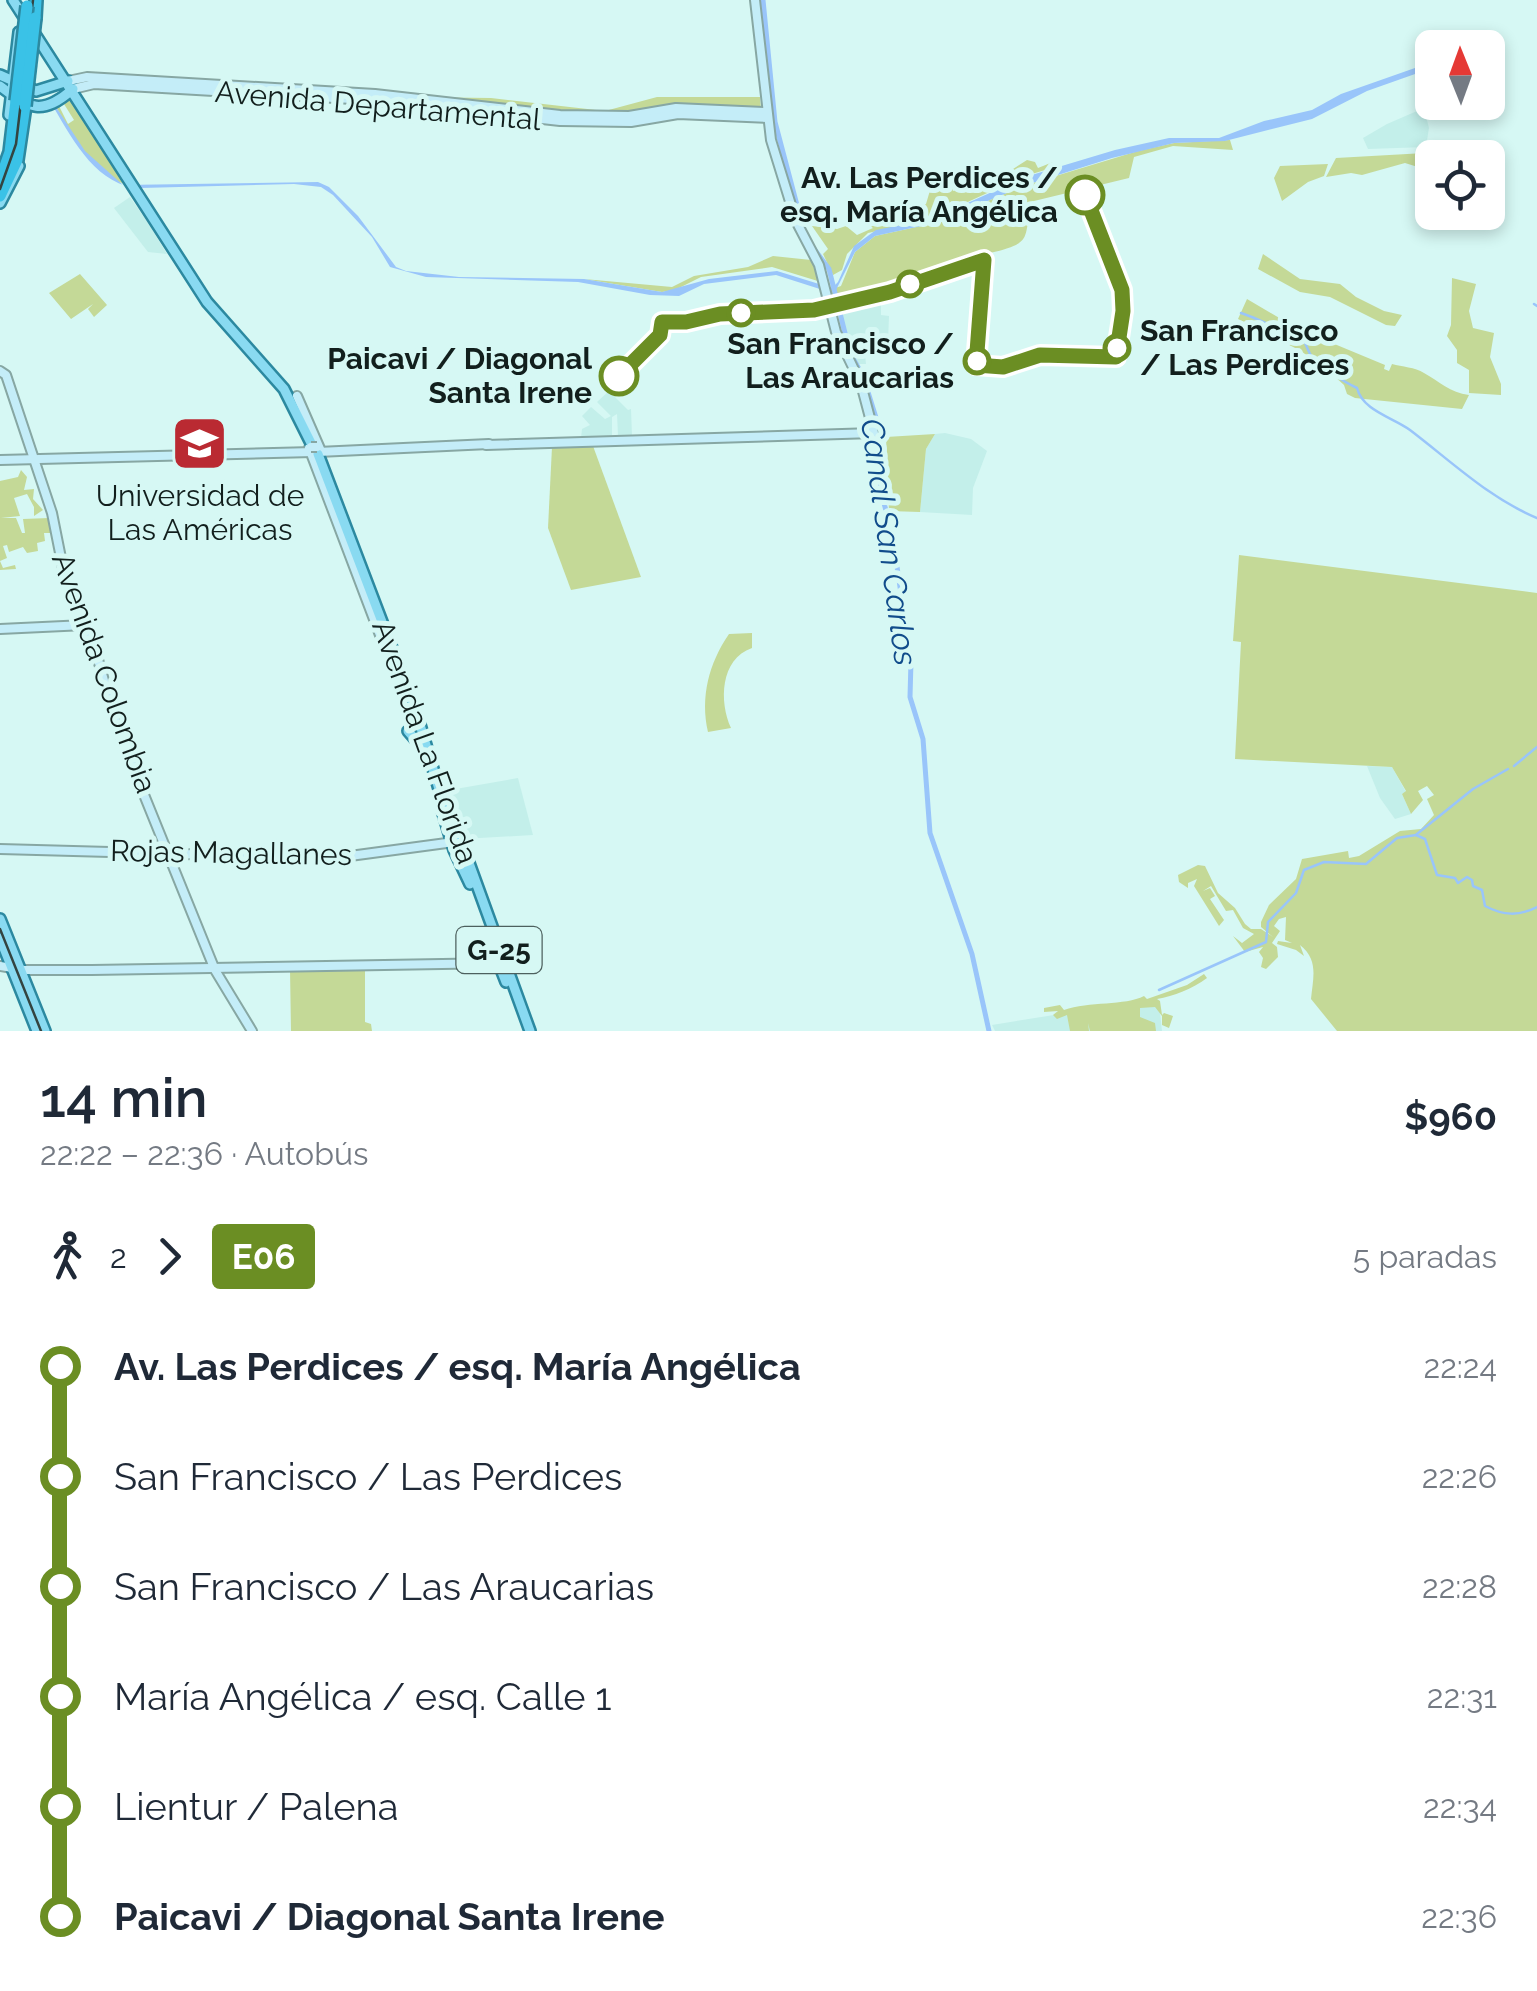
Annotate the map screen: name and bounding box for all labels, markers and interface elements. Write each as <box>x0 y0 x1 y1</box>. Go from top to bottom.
north arrow <box>1415 30 1505 120</box>
map controls <box>1415 30 1505 230</box>
street label: Avenida Departamental <box>214 74 543 137</box>
button: locate <box>1415 140 1505 230</box>
place label: Av. Las Perdices / esq. María Angélica <box>780 160 1058 229</box>
marker: Av. Las Perdices / esq. María Angélica <box>1066 176 1104 214</box>
unlabelled marker <box>897 271 923 297</box>
unlabelled marker <box>728 300 754 326</box>
place label: San Francisco / Las Perdices <box>1140 313 1349 382</box>
place label: San Francisco / Las Araucarias <box>727 326 954 395</box>
marker: San Francisco / Las Perdices <box>1104 335 1130 361</box>
place label: Paicavi / Diagonal Santa Irene <box>327 341 592 410</box>
marker: San Francisco / Las Araucarias <box>964 348 990 374</box>
marker: Paicavi / Diagonal Santa Irene <box>600 357 638 395</box>
school or university icon: Universidad de Las Américas <box>170 413 230 473</box>
water label: Canal San Carlos <box>854 416 925 668</box>
place label: Universidad de Las Américas <box>96 478 304 547</box>
street label: Avenida Colombia <box>45 548 164 797</box>
street label: Avenida La Florida <box>365 615 486 868</box>
street label: Rojas Magallanes <box>110 833 352 872</box>
road number: G-25 <box>456 927 542 973</box>
text: 14 min <box>40 1065 208 1130</box>
text: $960 <box>1404 1094 1497 1139</box>
text: 22:22 – 22:36 · Autobús <box>40 1135 368 1172</box>
icon: walk <box>40 1229 95 1284</box>
icon: forward <box>142 1229 197 1284</box>
text: E06 <box>232 1236 295 1277</box>
text: 2 <box>110 1238 127 1275</box>
text: 5 paradas <box>1353 1238 1497 1275</box>
text: Av. Las Perdices / esq. María Angélica <box>114 1344 801 1389</box>
text: 22:24 <box>1423 1348 1497 1385</box>
text: San Francisco / Las Perdices <box>114 1454 622 1499</box>
text: 22:26 <box>1422 1458 1497 1495</box>
text: San Francisco / Las Araucarias <box>114 1564 654 1609</box>
text: 22:28 <box>1422 1568 1497 1605</box>
text: María Angélica / esq. Calle 1 <box>114 1674 612 1719</box>
text: 22:31 <box>1427 1678 1497 1715</box>
text: Lientur / Palena <box>114 1784 398 1829</box>
text: 22:34 <box>1423 1788 1497 1825</box>
text: Paicavi / Diagonal Santa Irene <box>114 1894 665 1939</box>
text: 22:36 <box>1421 1898 1497 1935</box>

